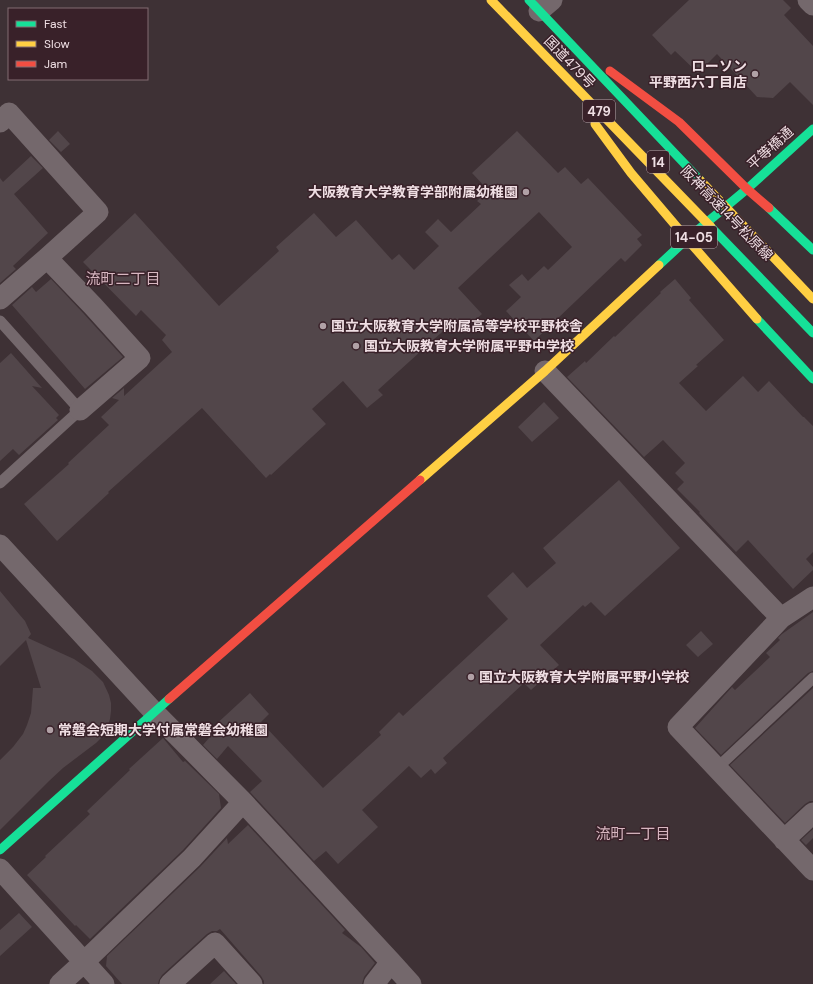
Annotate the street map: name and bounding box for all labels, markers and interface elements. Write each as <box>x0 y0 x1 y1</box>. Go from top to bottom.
legend <box>8 8 148 80</box>
text: Fast <box>44 16 67 32</box>
street label: 国道479号 <box>540 32 600 92</box>
text: Slow <box>44 36 70 52</box>
text: Jam <box>44 56 67 72</box>
place label: ローソン 平野西六丁目店 <box>649 57 747 91</box>
marker: ローソン 平野西六丁目店 <box>750 69 760 79</box>
road number: 479 <box>583 100 615 122</box>
street label: 平等橋通 <box>743 123 797 173</box>
road number: 14 <box>647 151 669 173</box>
street label: 阪神高速14号松原線 <box>677 162 777 264</box>
place label: 大阪教育大学教育学部附属幼稚園 <box>308 183 518 201</box>
marker: 大阪教育大学教育学部附属幼稚園 <box>521 187 531 197</box>
road number: 14-05 <box>671 226 717 248</box>
district label: 流町二丁目 <box>85 269 161 289</box>
place label: 国立大阪教育大学附属高等学校平野校舎 <box>331 317 583 335</box>
marker: 国立大阪教育大学附属高等学校平野校舎 <box>318 321 328 331</box>
place label: 国立大阪教育大学附属平野中学校 <box>364 337 574 355</box>
marker: 国立大阪教育大学附属平野中学校 <box>351 341 361 351</box>
place label: 国立大阪教育大学附属平野小学校 <box>479 668 689 686</box>
marker: 国立大阪教育大学附属平野小学校 <box>466 672 476 682</box>
place label: 常磐会短期大学付属常磐会幼稚園 <box>58 721 268 739</box>
marker: 常磐会短期大学付属常磐会幼稚園 <box>45 725 55 735</box>
district label: 流町一丁目 <box>595 824 671 844</box>

